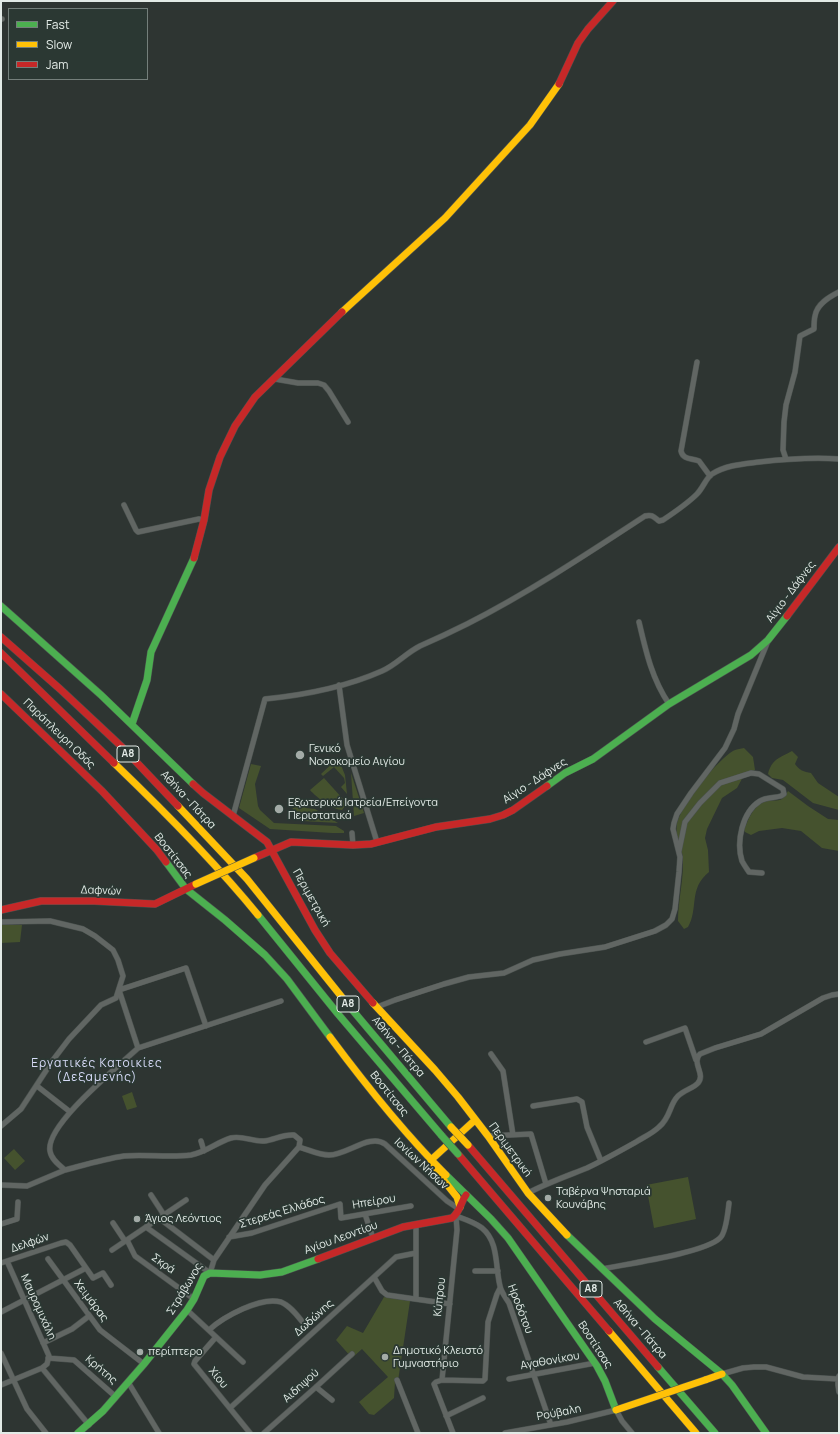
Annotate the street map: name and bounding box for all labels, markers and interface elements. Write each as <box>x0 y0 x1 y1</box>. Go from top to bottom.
legend <box>8 8 148 80</box>
text: Fast <box>46 16 70 33</box>
text: Slow <box>46 36 72 53</box>
text: Jam <box>46 56 68 73</box>
street label: Αίγιο - Δάφνες <box>764 559 818 625</box>
street label: Παράπλευρη Οδός <box>20 696 98 772</box>
place label: Γενικό Νοσοκομείο Αιγίου <box>309 742 405 768</box>
road number: Α8 <box>117 746 139 762</box>
marker: Γενικό Νοσοκομείο Αιγίου <box>294 749 306 761</box>
street label: Αίγιο - Δάφνες <box>500 755 570 807</box>
street label: Αθήνα - Πάτρα <box>158 768 218 832</box>
place label: Εξωτερικά Ιατρεία/Επείγοντα Περιστατικά <box>288 796 438 822</box>
marker: Εξωτερικά Ιατρεία/Επείγοντα Περιστατικά <box>273 803 285 815</box>
street label: Βοστίτσας <box>151 831 195 881</box>
street label: Περιμετρική <box>290 867 332 929</box>
street label: Δαφνών <box>80 884 122 898</box>
road number: Α8 <box>337 996 359 1012</box>
street label: Αθήνα - Πάτρα <box>369 1014 427 1080</box>
district label: Εργατικές Κατοικίες (Δεξαμενής) <box>31 1057 163 1085</box>
street label: Βοστίτσας <box>367 1069 411 1119</box>
street label: Περιμετρική <box>486 1120 534 1180</box>
street label: Ιονίων Νήσων <box>391 1136 451 1192</box>
place label: Ταβέρνα Ψησταριά Κουνάβης <box>556 1185 651 1211</box>
street label: Ηπείρου <box>351 1192 397 1212</box>
street label: Στερεάς Ελλάδος <box>238 1193 326 1231</box>
marker: Ταβέρνα Ψησταριά Κουνάβης <box>543 1193 553 1203</box>
place label: Άγιος Λεόντιος <box>145 1212 222 1226</box>
marker: Άγιος Λεόντιος <box>132 1214 142 1224</box>
street label: Αγίου Λεοντίου <box>303 1219 379 1257</box>
street label: Δελφών <box>9 1230 51 1256</box>
street label: Σκρά <box>149 1251 177 1277</box>
street label: Στράβωνος <box>164 1260 206 1318</box>
street label: Μαυρομιχάλη <box>18 1272 58 1342</box>
street label: Κύπρου <box>431 1277 449 1317</box>
street label: Χειμάρας <box>71 1278 111 1324</box>
road number: Α8 <box>580 1281 602 1297</box>
street label: Ηροδότου <box>505 1282 535 1336</box>
street label: Αθήνα - Πάτρα <box>610 1296 670 1362</box>
street label: Δωδώνης <box>292 1297 336 1339</box>
street label: Βοστίτσας <box>575 1319 615 1371</box>
place label: Δημοτικό Κλειστό Γυμναστήριο <box>393 1344 483 1370</box>
place label: περίπτερο <box>148 1345 202 1359</box>
marker: περίπτερο <box>135 1347 145 1357</box>
street label: Αγαθονίκου <box>519 1349 581 1373</box>
marker: Δημοτικό Κλειστό Γυμναστήριο <box>380 1352 390 1362</box>
street label: Κρήτης <box>82 1353 120 1387</box>
street label: Χίου <box>206 1365 230 1391</box>
street label: Αιδηψού <box>280 1366 322 1406</box>
street label: Ρούβαλη <box>536 1402 582 1424</box>

